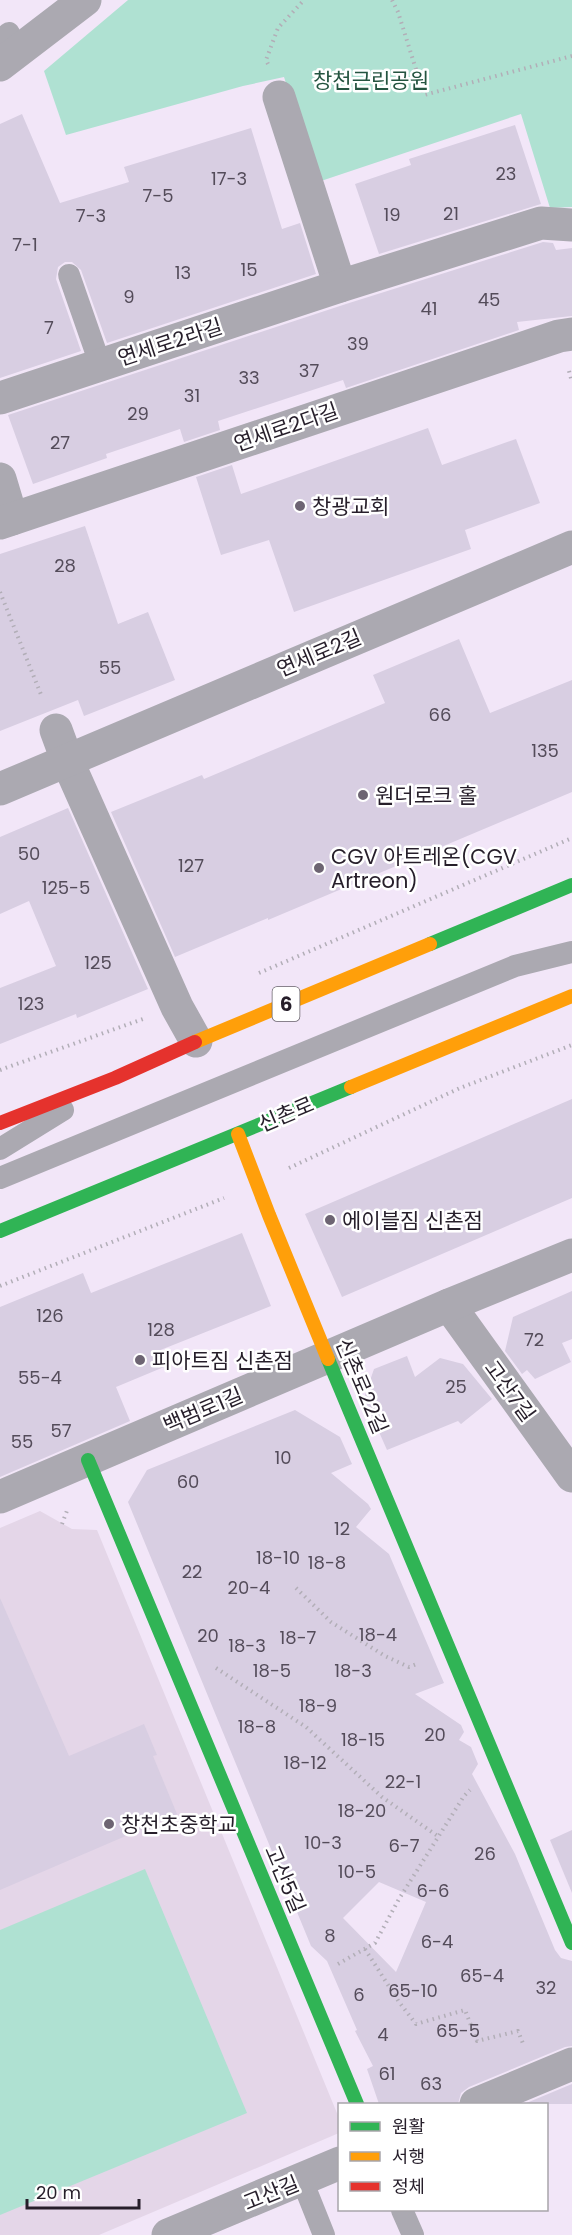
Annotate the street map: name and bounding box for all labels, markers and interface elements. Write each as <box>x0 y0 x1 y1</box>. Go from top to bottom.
park label: 창천근린공원 <box>313 66 429 95</box>
house number: 23 <box>496 161 516 186</box>
house number: 17-3 <box>211 166 247 191</box>
house number: 7-5 <box>142 183 174 208</box>
house number: 21 <box>443 201 459 226</box>
house number: 19 <box>383 202 401 227</box>
house number: 7-3 <box>76 203 106 228</box>
house number: 7-1 <box>12 232 38 257</box>
house number: 15 <box>240 257 258 282</box>
house number: 13 <box>175 260 191 285</box>
house number: 9 <box>123 284 135 309</box>
house number: 45 <box>478 287 500 312</box>
house number: 41 <box>420 296 438 321</box>
street label: 연세로2라길 <box>114 311 226 373</box>
house number: 7 <box>44 315 54 340</box>
house number: 39 <box>347 331 369 356</box>
house number: 37 <box>299 358 319 383</box>
house number: 33 <box>238 365 260 390</box>
house number: 31 <box>184 383 200 408</box>
street label: 연세로2다길 <box>230 396 342 458</box>
house number: 29 <box>127 401 149 426</box>
house number: 27 <box>50 430 70 455</box>
place label: 창광교회 <box>312 492 389 521</box>
marker: 창광교회 <box>293 499 307 513</box>
house number: 28 <box>54 553 76 578</box>
street label: 연세로2길 <box>272 622 366 684</box>
house number: 55 <box>99 655 121 680</box>
house number: 66 <box>429 702 451 727</box>
house number: 135 <box>531 738 559 763</box>
place label: 원더로크 홀 <box>375 781 477 810</box>
marker: 원더로크 홀 <box>356 788 370 802</box>
house number: 50 <box>18 841 40 866</box>
place label: CGV 아트레온(CGV Artreon) <box>331 842 517 895</box>
house number: 127 <box>178 853 204 878</box>
marker: CGV 아트레온(CGV Artreon) <box>312 861 326 875</box>
house number: 125-5 <box>42 875 90 900</box>
house number: 125 <box>84 950 112 975</box>
road number: 6 <box>272 987 300 1021</box>
house number: 123 <box>18 991 44 1016</box>
street label: 신촌로 <box>254 1089 318 1139</box>
place label: 에이블짐 신촌점 <box>342 1206 483 1235</box>
marker: 에이블짐 신촌점 <box>323 1213 337 1227</box>
house number: 126 <box>36 1303 64 1328</box>
house number: 128 <box>147 1317 175 1342</box>
house number: 72 <box>524 1327 544 1352</box>
street label: 신촌로22길 <box>329 1334 395 1438</box>
place label: 피아트짐 신촌점 <box>152 1346 293 1375</box>
marker: 피아트짐 신촌점 <box>133 1353 147 1367</box>
street label: 고산7길 <box>478 1354 542 1428</box>
house number: 55-4 <box>18 1365 62 1390</box>
house number: 25 <box>445 1374 467 1399</box>
street label: 백범로1길 <box>159 1380 247 1440</box>
house number: 57 <box>50 1418 72 1443</box>
house number: 55 <box>11 1429 33 1454</box>
house number: 10 <box>274 1445 292 1470</box>
house number: 60 <box>177 1469 199 1494</box>
house number: 12 <box>334 1516 350 1541</box>
house number: 18-10 <box>256 1545 300 1570</box>
house number: 18-8 <box>308 1550 346 1575</box>
house number: 22 <box>182 1559 202 1584</box>
house number: 20-4 <box>228 1575 270 1600</box>
house number: 18-4 <box>359 1622 397 1647</box>
house number: 20 <box>197 1623 219 1648</box>
house number: 18-7 <box>280 1625 317 1650</box>
house number: 18-3 <box>228 1633 266 1658</box>
house number: 18-5 <box>253 1658 291 1683</box>
house number: 18-3 <box>334 1658 372 1683</box>
house number: 18-9 <box>299 1693 337 1718</box>
house number: 18-8 <box>238 1714 276 1739</box>
house number: 20 <box>424 1722 446 1747</box>
house number: 18-15 <box>341 1727 385 1752</box>
house number: 18-12 <box>283 1750 327 1775</box>
house number: 22-1 <box>385 1769 421 1794</box>
house number: 18-20 <box>338 1798 386 1823</box>
place label: 창천초중학교 <box>121 1810 237 1839</box>
marker: 창천초중학교 <box>102 1817 116 1831</box>
house number: 10-3 <box>304 1830 342 1855</box>
house number: 6-7 <box>388 1833 420 1858</box>
street label: 고산5길 <box>258 1841 312 1917</box>
house number: 26 <box>474 1841 496 1866</box>
house number: 10-5 <box>338 1859 376 1884</box>
house number: 6-6 <box>417 1878 449 1903</box>
house number: 8 <box>324 1923 336 1948</box>
house number: 6-4 <box>421 1929 453 1954</box>
house number: 65-4 <box>460 1963 504 1988</box>
house number: 32 <box>536 1975 556 2000</box>
house number: 65-10 <box>388 1978 438 2003</box>
house number: 6 <box>353 1982 365 2007</box>
house number: 65-5 <box>436 2018 480 2043</box>
house number: 4 <box>377 2022 389 2047</box>
house number: 61 <box>378 2061 396 2086</box>
house number: 63 <box>420 2071 442 2096</box>
legend <box>338 2103 548 2211</box>
text: 원활 <box>392 2114 425 2139</box>
text: 서행 <box>392 2144 425 2169</box>
street label: 고산길 <box>239 2169 303 2217</box>
scale bar <box>27 2172 140 2210</box>
text: 정체 <box>392 2174 425 2199</box>
text: 20 m <box>36 2180 81 2205</box>

